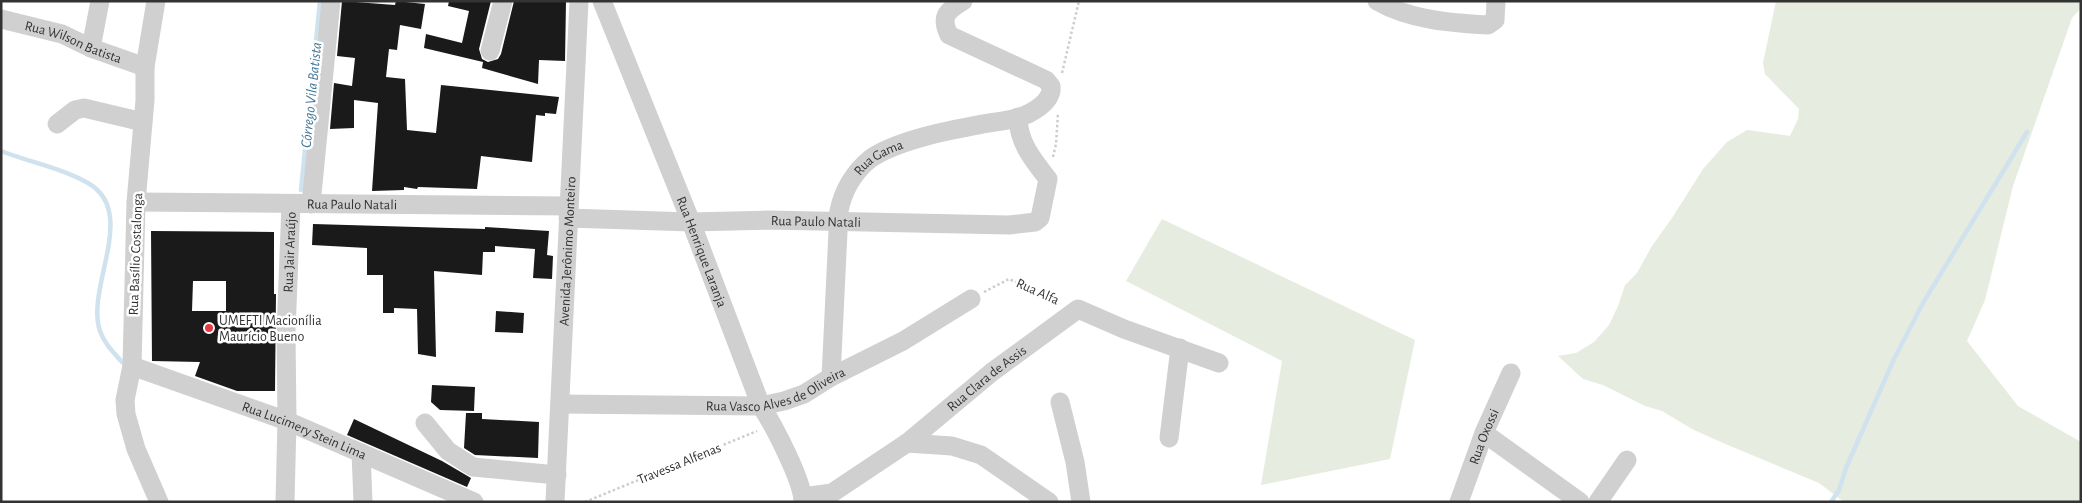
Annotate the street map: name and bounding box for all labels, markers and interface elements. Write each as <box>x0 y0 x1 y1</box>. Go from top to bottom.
street label: Rua Wilson Batista <box>23 19 124 66</box>
water label: Córrego Vila Batista <box>298 42 324 149</box>
street label: Rua Gama <box>852 138 906 178</box>
street label: Avenida Jerônimo Monteiro <box>557 176 579 326</box>
street label: Rua Basílio Costalonga <box>127 192 145 315</box>
street label: Rua Henrique Laranja <box>673 195 729 310</box>
street label: Rua Paulo Natali <box>307 198 397 212</box>
street label: Rua Jair Araújo <box>282 211 299 293</box>
street label: Rua Paulo Natali <box>771 214 861 230</box>
street label: Rua Alfa <box>1014 276 1062 308</box>
place label: UMEFTI Macionília Maurício Bueno <box>219 314 322 344</box>
marker: UMEFTI Macionília Maurício Bueno <box>203 322 215 334</box>
street label: Rua Clara de Assis <box>945 343 1029 414</box>
street label: Rua Vasco Alves de Oliveira <box>706 365 848 414</box>
street label: Rua Lucimery Stein Lima <box>240 400 369 463</box>
street label: Rua Oxossi <box>1467 407 1502 467</box>
street label: Travessa Alfenas <box>636 441 723 487</box>

